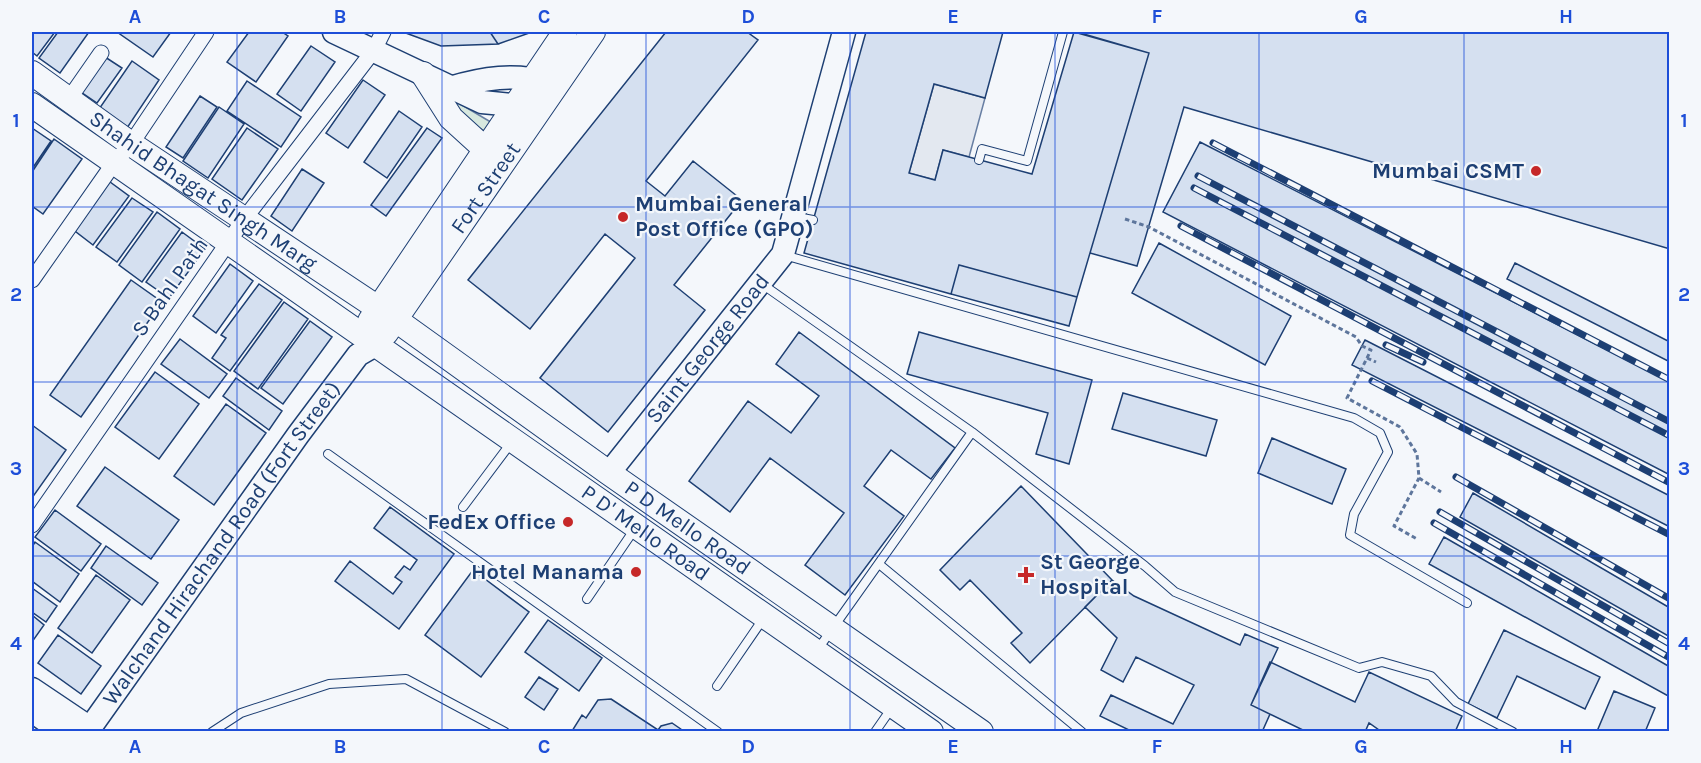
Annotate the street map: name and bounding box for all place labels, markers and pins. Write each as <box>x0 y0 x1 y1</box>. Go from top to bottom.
place label: Mumbai CSMT <box>1372 158 1524 184</box>
marker: Mumbai CSMT <box>1529 164 1543 178</box>
place label: Mumbai General Post Office (GPO) <box>635 191 814 242</box>
marker: Mumbai General Post Office (GPO) <box>616 210 630 224</box>
place label: FedEx Office <box>427 509 556 535</box>
marker: FedEx Office <box>561 515 575 529</box>
place label: St George Hospital <box>1040 549 1140 600</box>
place label: Hotel Manama <box>471 559 624 585</box>
marker: Hotel Manama <box>629 565 643 579</box>
marker: St George Hospital <box>1017 566 1035 584</box>

